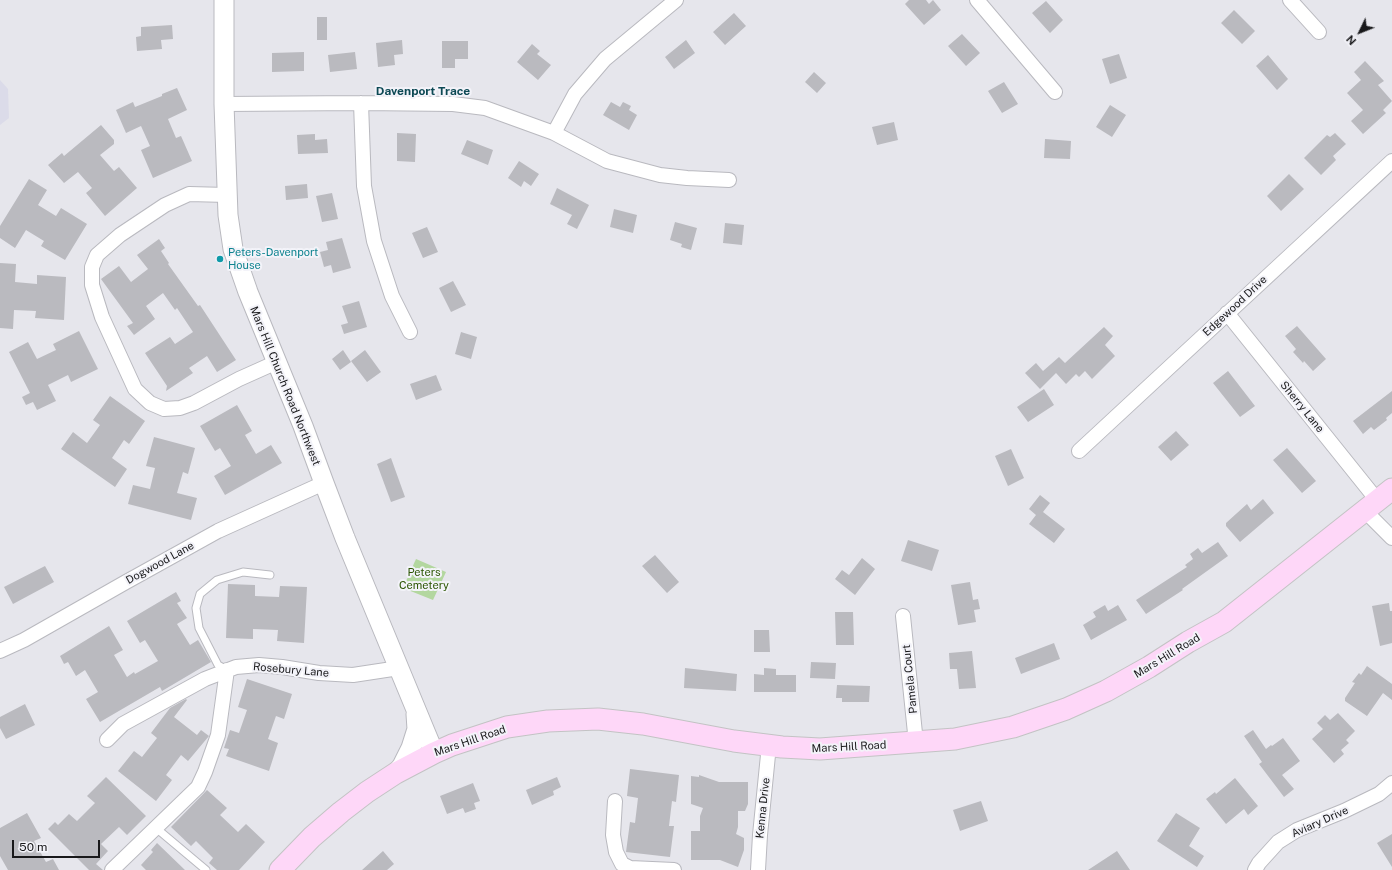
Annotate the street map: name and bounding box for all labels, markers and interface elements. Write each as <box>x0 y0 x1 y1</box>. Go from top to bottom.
north arrow <box>1340 12 1380 52</box>
text: N <box>1344 33 1359 47</box>
district label: Davenport Trace <box>376 84 470 98</box>
place label: Peters-Davenport House <box>228 246 318 272</box>
marker: Peters-Davenport House <box>215 254 225 264</box>
street label: Edgewood Drive <box>1200 273 1270 339</box>
street label: Mars Hill Church Road Northwest <box>247 305 323 467</box>
street label: Sherry Lane <box>1277 379 1327 435</box>
street label: Dogwood Lane <box>124 539 196 587</box>
park label: Peters Cemetery <box>399 566 449 592</box>
street label: Mars Hill Road <box>1132 631 1202 681</box>
street label: Pamela Court <box>900 644 920 714</box>
street label: Rosebury Lane <box>253 660 329 680</box>
street label: Mars Hill Road <box>433 723 507 759</box>
street label: Mars Hill Road <box>811 738 887 756</box>
street label: Kenna Drive <box>753 777 773 839</box>
street label: Aviary Drive <box>1290 804 1350 840</box>
scale bar <box>14 832 102 858</box>
text: 50 m <box>19 840 47 854</box>

